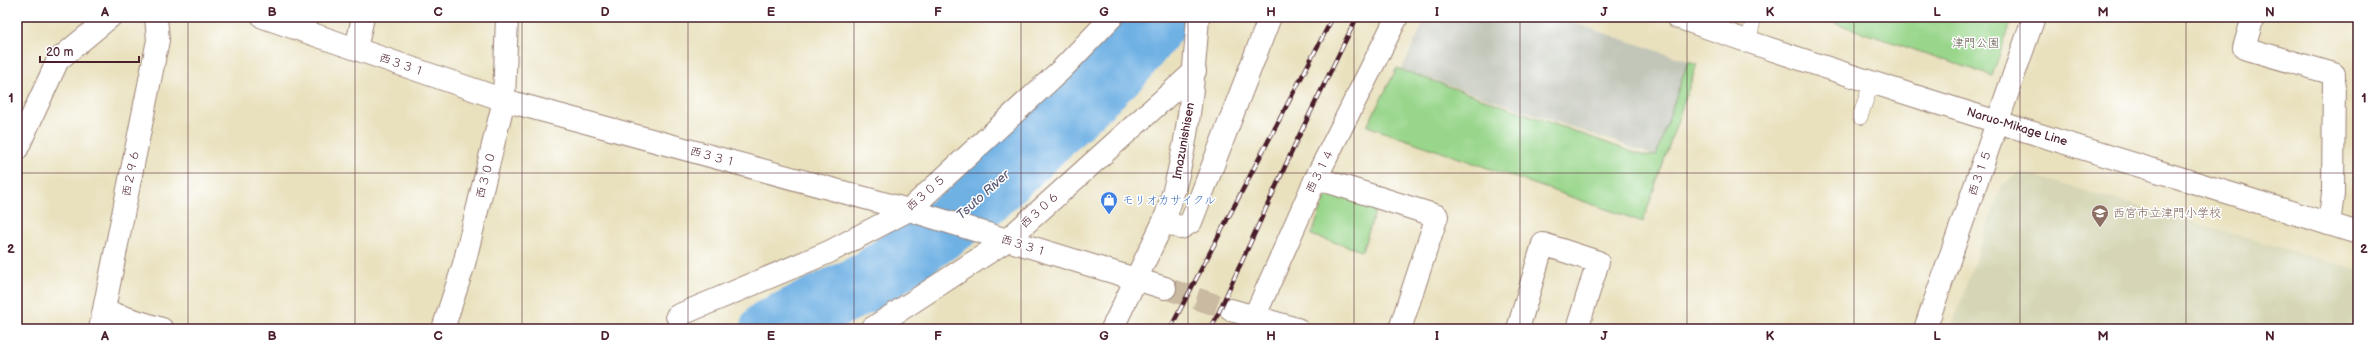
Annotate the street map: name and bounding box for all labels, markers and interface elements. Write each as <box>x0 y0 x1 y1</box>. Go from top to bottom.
text: A <box>100 4 109 20</box>
text: B <box>267 4 277 20</box>
text: C <box>433 4 443 20</box>
text: D <box>600 4 610 20</box>
text: E <box>767 4 776 20</box>
text: F <box>934 4 942 20</box>
text: G <box>1099 4 1109 20</box>
text: H <box>1266 4 1276 20</box>
text: I <box>1435 4 1439 20</box>
text: J <box>1600 4 1608 20</box>
text: K <box>1766 4 1775 20</box>
text: L <box>1933 4 1941 20</box>
text: M <box>2097 4 2109 20</box>
text: N <box>2265 4 2275 20</box>
park label: 津門公園 <box>1952 36 2000 51</box>
scale bar <box>40 38 139 64</box>
text: 20 m <box>46 45 73 60</box>
street label: 西３３１ <box>377 50 427 80</box>
text: 1 <box>8 90 14 106</box>
text: 1 <box>2361 90 2367 106</box>
street label: Imazunishisen <box>1170 101 1198 181</box>
street label: Naruo-Mikage Line <box>1965 105 2069 149</box>
street label: 西３３１ <box>688 144 738 170</box>
street label: 西３１４ <box>1303 146 1337 196</box>
street label: 西２９６ <box>119 148 143 198</box>
street label: 西３１５ <box>1965 148 1995 198</box>
street label: 西３００ <box>473 150 499 200</box>
water label: Tsuto River <box>953 166 1014 223</box>
street label: 西３０５ <box>903 172 949 214</box>
street label: 西３０６ <box>1017 188 1063 232</box>
shop icon: モリオカサイクル <box>1099 190 1119 215</box>
place label: モリオカサイクル <box>1122 193 1216 208</box>
school or university icon: 西宮市立津門小学校 <box>2090 203 2110 228</box>
place label: 西宮市立津門小学校 <box>2113 206 2221 221</box>
street label: 西３３１ <box>999 232 1049 260</box>
text: 2 <box>7 241 15 257</box>
text: 2 <box>2360 241 2368 257</box>
text: A <box>100 328 109 344</box>
text: B <box>267 328 277 344</box>
text: C <box>433 328 443 344</box>
text: D <box>600 328 610 344</box>
text: E <box>767 328 776 344</box>
text: F <box>934 328 942 344</box>
text: G <box>1099 328 1109 344</box>
text: H <box>1266 328 1276 344</box>
text: I <box>1435 328 1439 344</box>
text: J <box>1600 328 1608 344</box>
text: K <box>1766 328 1775 344</box>
text: L <box>1933 328 1941 344</box>
text: M <box>2097 328 2109 344</box>
text: N <box>2265 328 2275 344</box>

